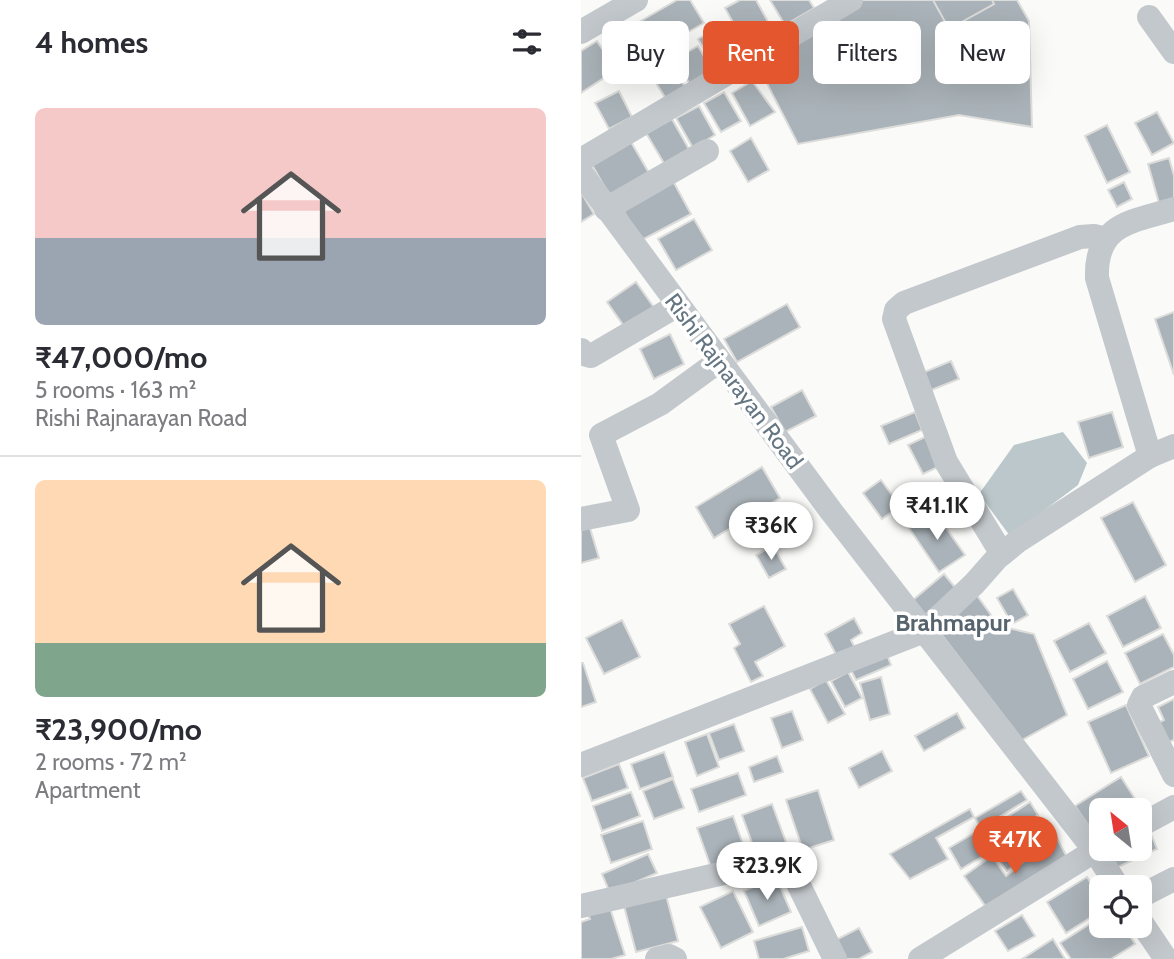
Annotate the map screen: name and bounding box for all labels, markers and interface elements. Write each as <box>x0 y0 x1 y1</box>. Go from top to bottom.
chip: Buy <box>602 21 689 84</box>
chip: Rent <box>703 21 799 84</box>
chip: Filters <box>813 21 921 84</box>
chip: New <box>935 21 1030 84</box>
icon: filters <box>508 23 546 61</box>
text: 4 homes <box>35 24 148 61</box>
icon: home <box>228 153 354 279</box>
street label: Rishi Rajnarayan Road <box>659 288 809 474</box>
text: ₹47,000/mo <box>35 339 207 376</box>
text: 5 rooms · 163 m² <box>35 376 196 404</box>
text: Rishi Rajnarayan Road <box>35 404 247 432</box>
pin: ₹41.1K <box>880 482 994 542</box>
text: ₹41.1K <box>906 491 968 519</box>
pin: ₹36K <box>730 503 812 562</box>
text: ₹36K <box>745 511 797 539</box>
icon: home <box>228 525 354 651</box>
district label: Brahmapur <box>895 608 1011 637</box>
text: ₹23,900/mo <box>35 711 202 748</box>
text: 2 rooms · 72 m² <box>35 748 187 776</box>
text: Apartment <box>35 776 140 804</box>
north arrow <box>1089 798 1151 861</box>
map controls <box>1089 798 1152 938</box>
pin: ₹47K <box>974 816 1056 876</box>
text: ₹47K <box>989 825 1041 853</box>
pin: ₹23.9K <box>710 842 824 902</box>
text: ₹23.9K <box>732 851 802 879</box>
button: locate <box>1089 875 1152 938</box>

